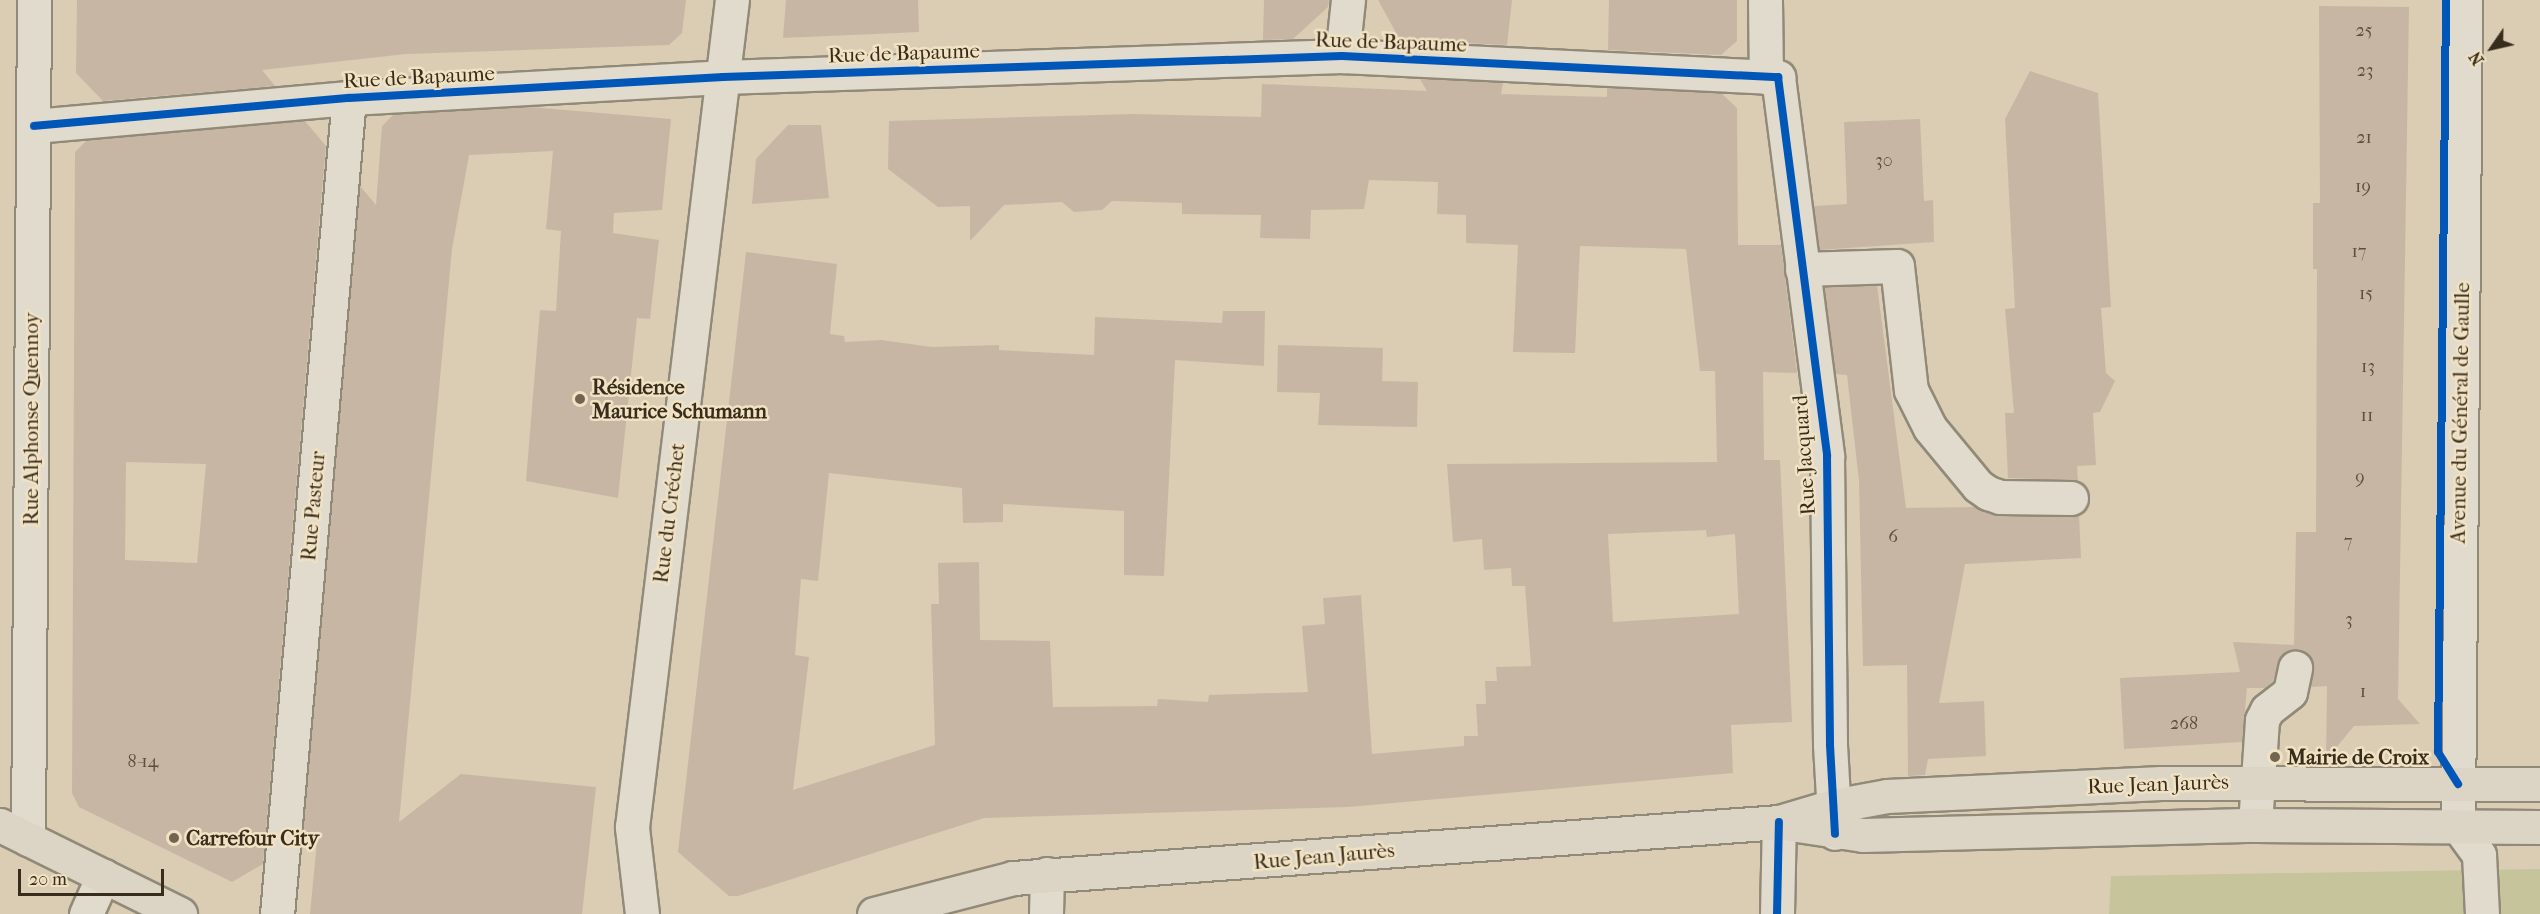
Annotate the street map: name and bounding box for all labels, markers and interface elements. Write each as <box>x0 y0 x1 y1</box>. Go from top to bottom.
north arrow <box>2462 18 2522 78</box>
house number: 25 <box>2355 20 2373 42</box>
street label: Rue de Bapaume <box>1315 27 1467 57</box>
street label: Rue de Bapaume <box>828 38 980 68</box>
text: N <box>2465 48 2488 69</box>
street label: Rue de Bapaume <box>342 60 496 94</box>
house number: 23 <box>2357 60 2373 82</box>
house number: 21 <box>2356 127 2372 149</box>
house number: 30 <box>1875 150 1893 172</box>
house number: 19 <box>2355 176 2371 198</box>
house number: 17 <box>2351 241 2367 263</box>
street label: Avenue du Général de Gaulle <box>2445 282 2475 544</box>
house number: 15 <box>2359 283 2373 305</box>
street label: Rue Alphonse Quennoy <box>18 312 44 526</box>
house number: 13 <box>2361 356 2375 378</box>
place label: Résidence Maurice Schumann <box>592 374 767 424</box>
marker: Résidence Maurice Schumann <box>573 392 587 406</box>
street label: Rue Jacquard <box>1787 394 1821 516</box>
house number: 11 <box>2361 405 2373 427</box>
street label: Rue du Créchet <box>648 441 690 585</box>
street label: Rue Pasteur <box>296 450 330 562</box>
house number: 9 <box>2355 467 2365 489</box>
house number: 6 <box>1888 526 1898 548</box>
house number: 7 <box>2344 531 2352 553</box>
house number: 3 <box>2345 609 2353 631</box>
house number: 1 <box>2360 681 2366 703</box>
house number: 268 <box>2170 713 2198 735</box>
place label: Mairie de Croix <box>2287 744 2429 770</box>
marker: Mairie de Croix <box>2268 750 2282 764</box>
house number: 8-14 <box>128 751 158 773</box>
street label: Rue Jean Jaurès <box>2087 769 2229 799</box>
place label: Carrefour City <box>186 825 319 851</box>
marker: Carrefour City <box>167 831 181 845</box>
street label: Rue Jean Jaurès <box>1252 837 1396 875</box>
scale bar <box>21 857 166 895</box>
text: 20 m <box>29 869 67 890</box>

